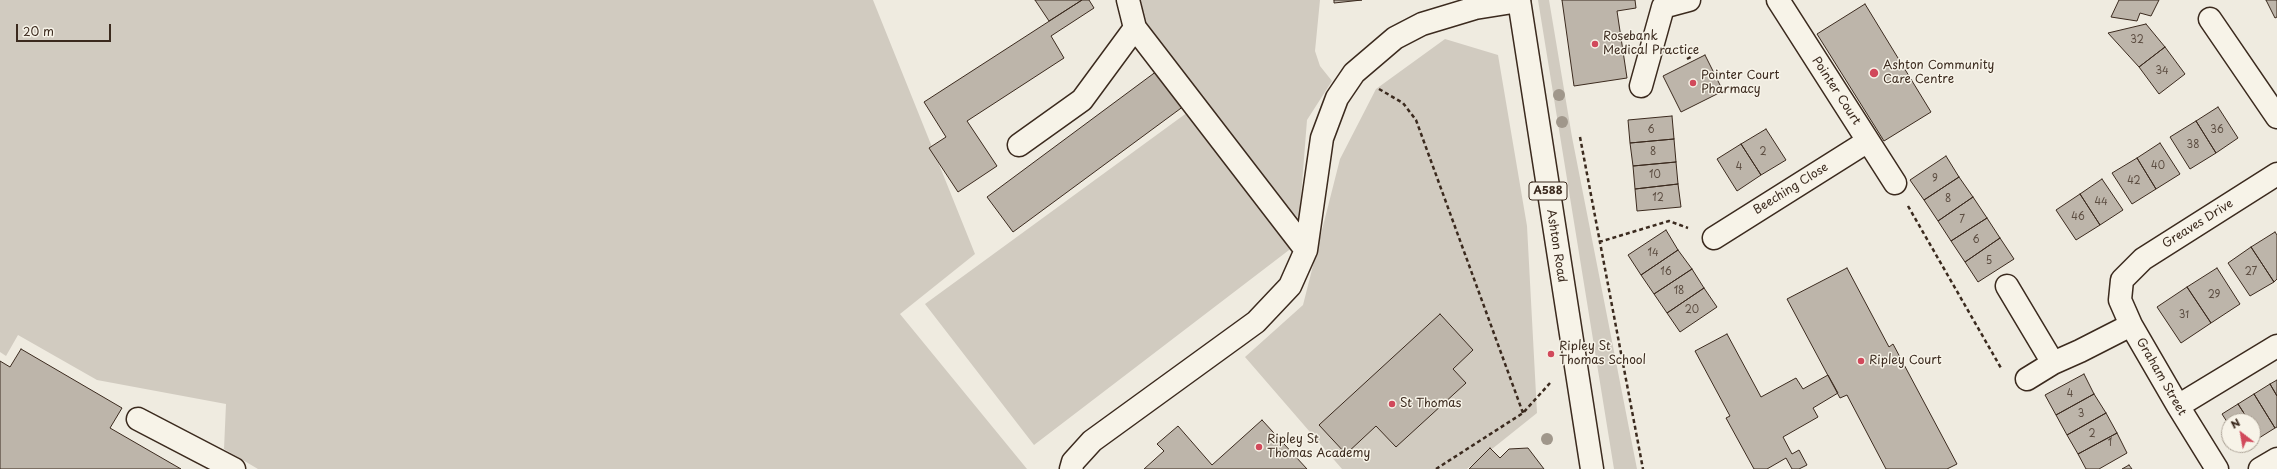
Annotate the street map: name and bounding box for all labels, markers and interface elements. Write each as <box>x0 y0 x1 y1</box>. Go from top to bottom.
scale bar <box>18 16 113 42</box>
text: 20 m <box>23 22 54 40</box>
place label: Rosebank Medical Practice <box>1603 30 1699 58</box>
house number: 32 <box>2130 34 2144 46</box>
marker: Rosebank Medical Practice <box>1590 39 1600 49</box>
street label: Pointer Court <box>1809 54 1863 128</box>
place label: Ashton Community Care Centre <box>1883 59 1994 87</box>
house number: 34 <box>2155 65 2169 77</box>
marker: Ashton Community Care Centre <box>1868 67 1880 79</box>
place label: Pointer Court Pharmacy <box>1701 69 1779 97</box>
marker: Pointer Court Pharmacy <box>1688 78 1698 88</box>
house number: 6 <box>1647 124 1655 136</box>
house number: 36 <box>2210 124 2224 136</box>
house number: 38 <box>2187 139 2199 151</box>
house number: 8 <box>1650 146 1656 158</box>
house number: 2 <box>1759 146 1767 158</box>
street label: Beeching Close <box>1751 160 1831 218</box>
house number: 40 <box>2151 160 2165 172</box>
house number: 4 <box>1736 161 1742 173</box>
house number: 10 <box>1649 169 1661 181</box>
house number: 9 <box>1932 173 1938 185</box>
house number: 42 <box>2127 175 2141 187</box>
road number: A588 <box>1529 182 1567 200</box>
house number: 12 <box>1652 192 1664 204</box>
house number: 8 <box>1945 193 1951 205</box>
house number: 44 <box>2094 196 2108 208</box>
street label: Greaves Drive <box>2160 196 2236 252</box>
street label: Ashton Road <box>1543 208 1569 284</box>
house number: 46 <box>2071 211 2085 223</box>
house number: 7 <box>1959 214 1965 226</box>
house number: 6 <box>1972 234 1980 246</box>
house number: 14 <box>1647 247 1659 259</box>
house number: 5 <box>1986 255 1992 267</box>
house number: 16 <box>1660 266 1672 278</box>
house number: 27 <box>2245 266 2257 278</box>
house number: 18 <box>1674 285 1684 297</box>
house number: 29 <box>2208 289 2220 301</box>
house number: 20 <box>1685 304 1699 316</box>
house number: 31 <box>2179 309 2189 321</box>
street label: Graham Street <box>2133 335 2189 419</box>
place label: Ripley St Thomas School <box>1559 340 1646 368</box>
marker: Ripley St Thomas School <box>1546 349 1556 359</box>
place label: Ripley Court <box>1869 354 1942 368</box>
marker: Ripley Court <box>1856 356 1866 366</box>
house number: 4 <box>2067 388 2073 400</box>
place label: St Thomas <box>1400 397 1461 411</box>
marker: St Thomas <box>1387 399 1397 409</box>
house number: 3 <box>2078 408 2084 420</box>
north arrow <box>2221 413 2261 453</box>
text: N <box>2227 414 2243 433</box>
house number: 2 <box>2088 428 2096 440</box>
place label: Ripley St Thomas Academy <box>1267 433 1370 461</box>
house number: 1 <box>2108 437 2112 449</box>
marker: Ripley St Thomas Academy <box>1254 442 1264 452</box>

